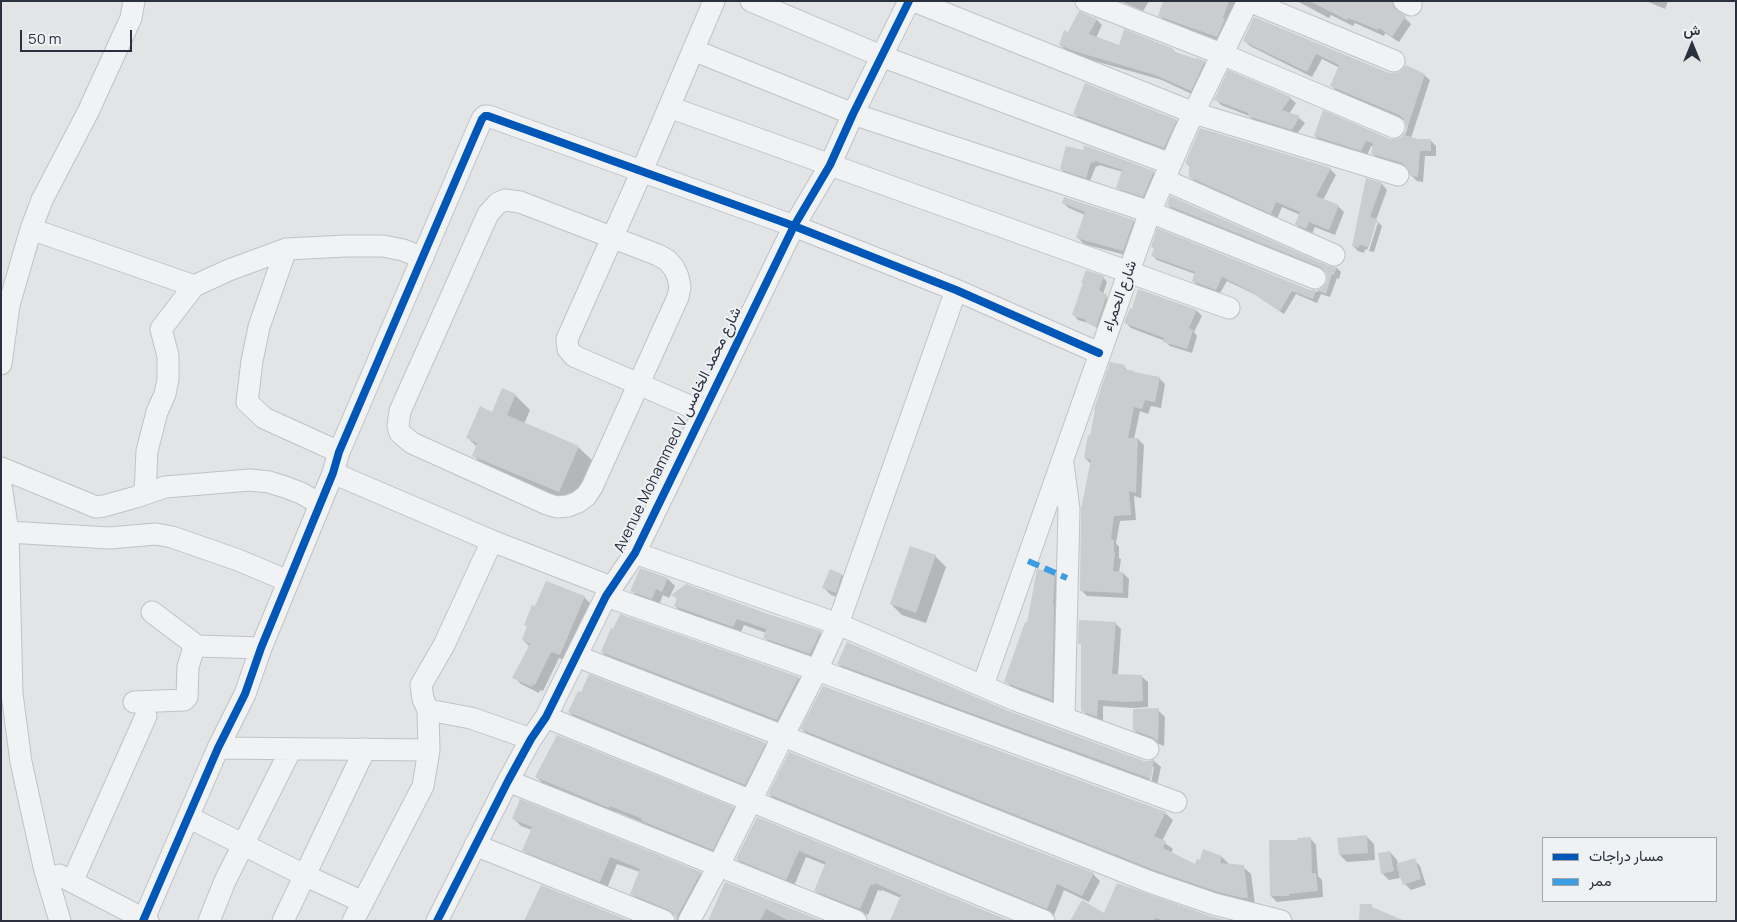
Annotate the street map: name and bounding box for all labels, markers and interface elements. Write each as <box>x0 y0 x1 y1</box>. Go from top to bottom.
scale bar <box>22 20 135 52</box>
north arrow <box>1667 20 1717 70</box>
text: ش <box>1684 20 1700 39</box>
text: 50 m <box>28 28 62 49</box>
street label: شارع الحمراء <box>1099 258 1141 334</box>
street label: Avenue Mohammed V شارع محمد الخامس <box>611 304 745 556</box>
legend <box>1542 837 1717 902</box>
text: مسار دراجات <box>1589 845 1664 866</box>
text: ممر <box>1589 870 1611 891</box>

